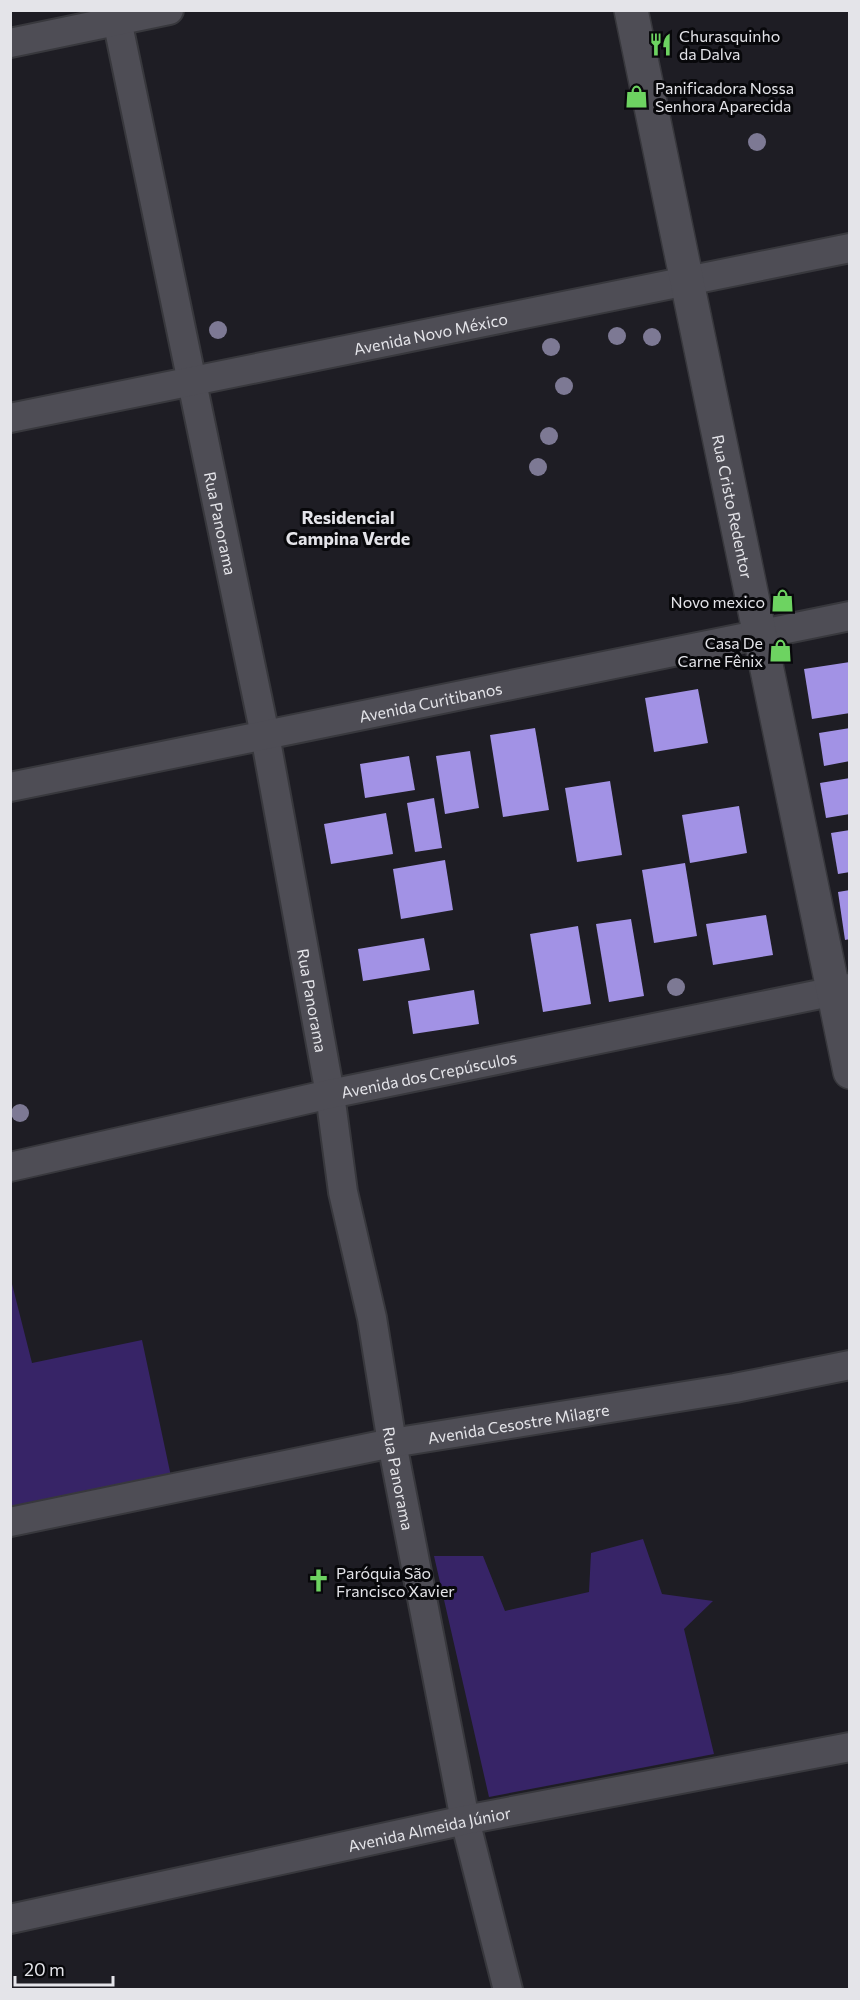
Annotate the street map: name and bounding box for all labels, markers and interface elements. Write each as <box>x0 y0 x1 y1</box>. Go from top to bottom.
place label: Churasquinho da Dalva <box>679 26 780 63</box>
restaurant icon: Churasquinho da Dalva <box>648 31 674 57</box>
place label: Panificadora Nossa Senhora Aparecida <box>655 78 794 115</box>
shop icon: Panificadora Nossa Senhora Aparecida <box>624 83 650 109</box>
street label: Avenida Novo México <box>352 308 509 358</box>
street label: Rua Cristo Redentor <box>709 433 758 581</box>
street label: Rua Panorama <box>201 470 241 577</box>
district label: Residencial Campina Verde <box>286 506 410 549</box>
shop icon: Novo mexico <box>770 588 796 614</box>
place label: Novo mexico <box>671 592 765 611</box>
place label: Casa De Carne Fênix <box>678 633 763 670</box>
shop icon: Casa De Carne Fênix <box>768 638 794 664</box>
street label: Avenida Curitibanos <box>357 678 504 725</box>
street label: Rua Panorama <box>294 947 332 1054</box>
street label: Avenida dos Crepúsculos <box>339 1047 518 1101</box>
street label: Avenida Cesostre Milagre <box>426 1399 610 1447</box>
street label: Rua Panorama <box>380 1425 418 1532</box>
place label: Paróquia São Francisco Xavier <box>336 1563 455 1600</box>
church icon: Paróquia São Francisco Xavier <box>305 1568 331 1594</box>
street label: Avenida Almeida Júnior <box>346 1802 513 1855</box>
scale bar <box>15 1949 112 1987</box>
text: 20 m <box>24 1958 65 1980</box>

